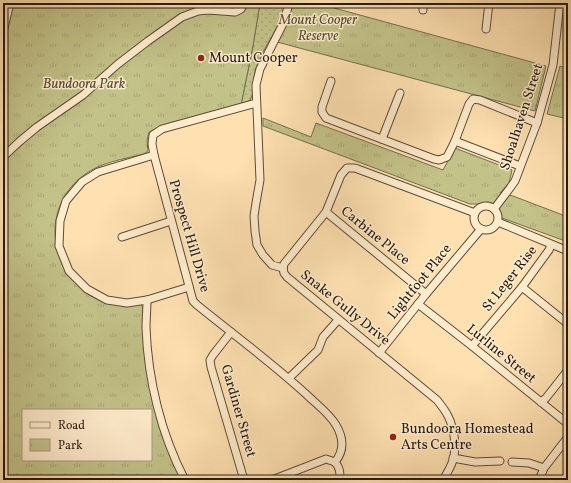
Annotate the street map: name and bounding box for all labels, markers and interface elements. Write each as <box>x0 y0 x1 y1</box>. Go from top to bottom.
park label: Mount Cooper Reserve <box>278 11 358 46</box>
place label: Mount Cooper <box>209 49 298 68</box>
marker: Mount Cooper <box>196 53 206 63</box>
street label: Shoalhaven Street <box>496 61 548 173</box>
park label: Bundoora Park <box>43 75 126 94</box>
street label: Prospect Hill Drive <box>164 178 214 295</box>
street label: Carbine Place <box>336 202 414 270</box>
street label: Lightfoot Place <box>384 240 457 324</box>
street label: St Leger Rise <box>478 242 542 316</box>
street label: Snake Gully Drive <box>296 266 394 350</box>
street label: Lurline Street <box>462 320 540 388</box>
street label: Gardiner Street <box>216 362 260 460</box>
legend <box>22 409 152 461</box>
text: Road <box>58 418 85 434</box>
place label: Bundoora Homestead Arts Centre <box>401 420 534 455</box>
marker: Bundoora Homestead Arts Centre <box>388 432 398 442</box>
text: Park <box>58 438 83 454</box>

